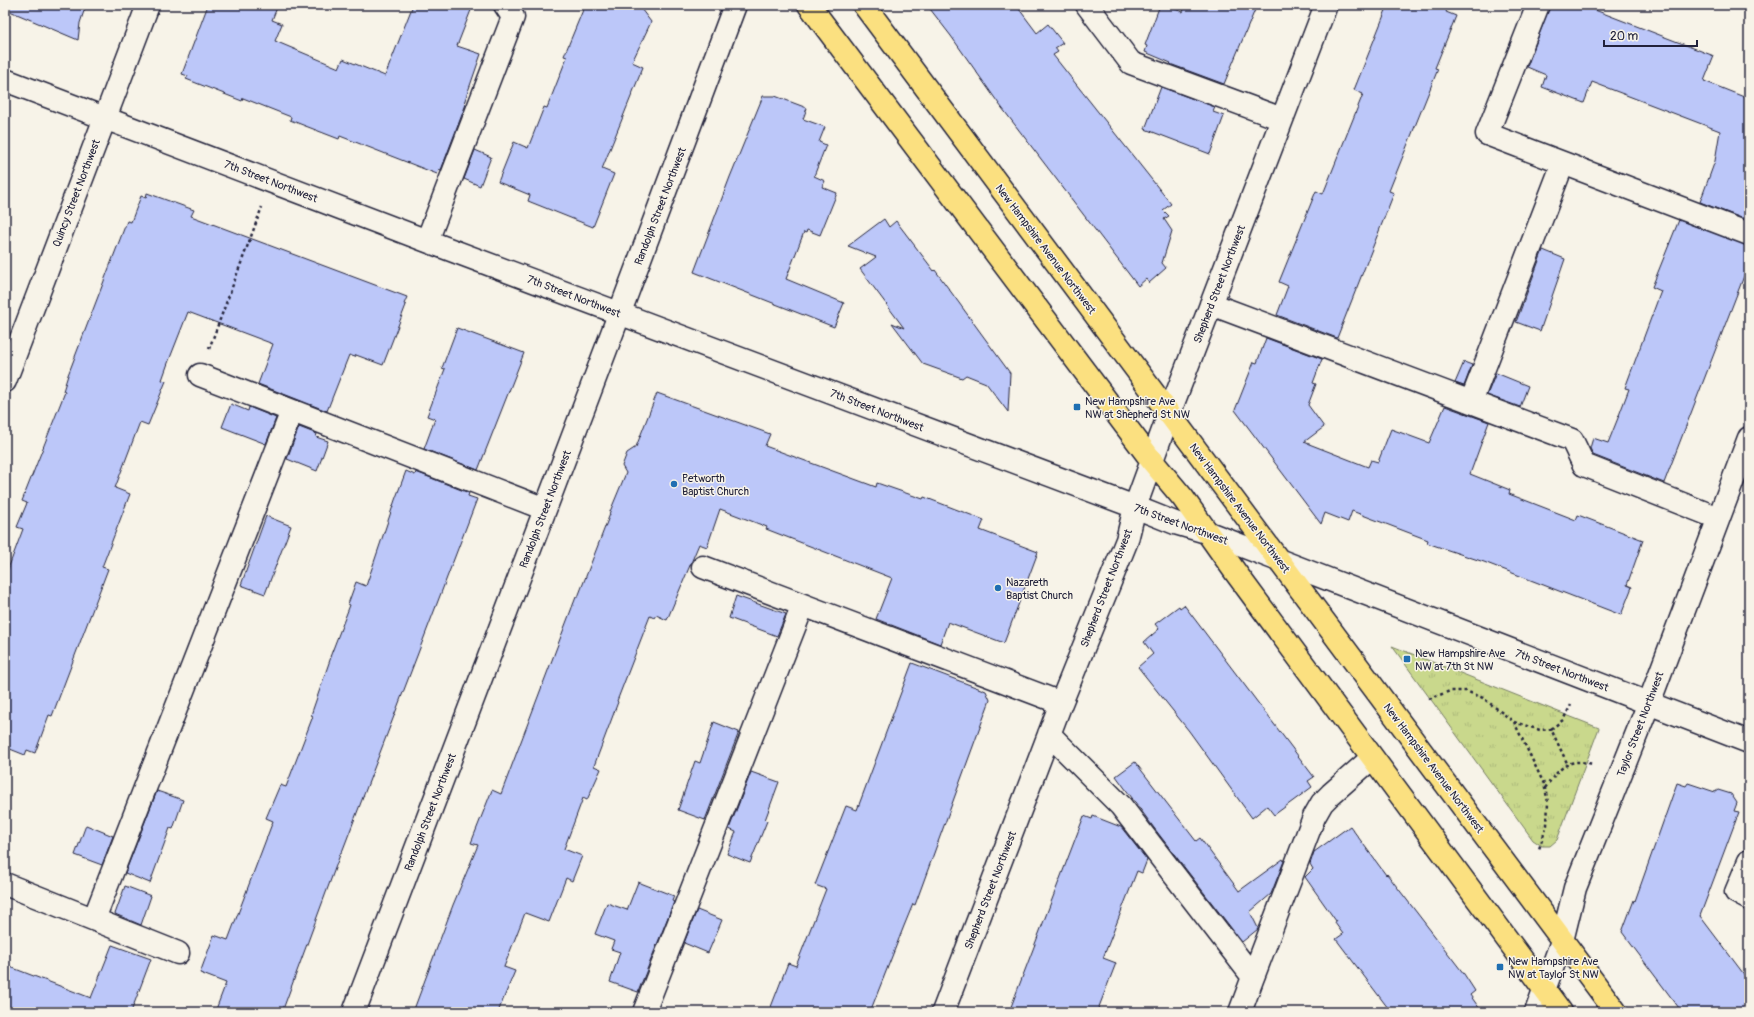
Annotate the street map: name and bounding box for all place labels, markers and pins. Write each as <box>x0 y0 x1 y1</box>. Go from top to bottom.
place label: New Hampshire Ave NW at Shepherd St NW <box>1085 395 1190 421</box>
marker: New Hampshire Ave NW at Shepherd St NW <box>1072 402 1082 412</box>
place label: Petworth Baptist Church <box>682 472 749 498</box>
marker: Petworth Baptist Church <box>669 479 679 489</box>
place label: Nazareth Baptist Church <box>1006 576 1073 602</box>
marker: Nazareth Baptist Church <box>993 583 1003 593</box>
place label: New Hampshire Ave NW at 7th St NW <box>1415 647 1506 673</box>
marker: New Hampshire Ave NW at 7th St NW <box>1402 654 1412 664</box>
place label: New Hampshire Ave NW at Taylor St NW <box>1508 955 1599 981</box>
marker: New Hampshire Ave NW at Taylor St NW <box>1495 962 1505 972</box>

